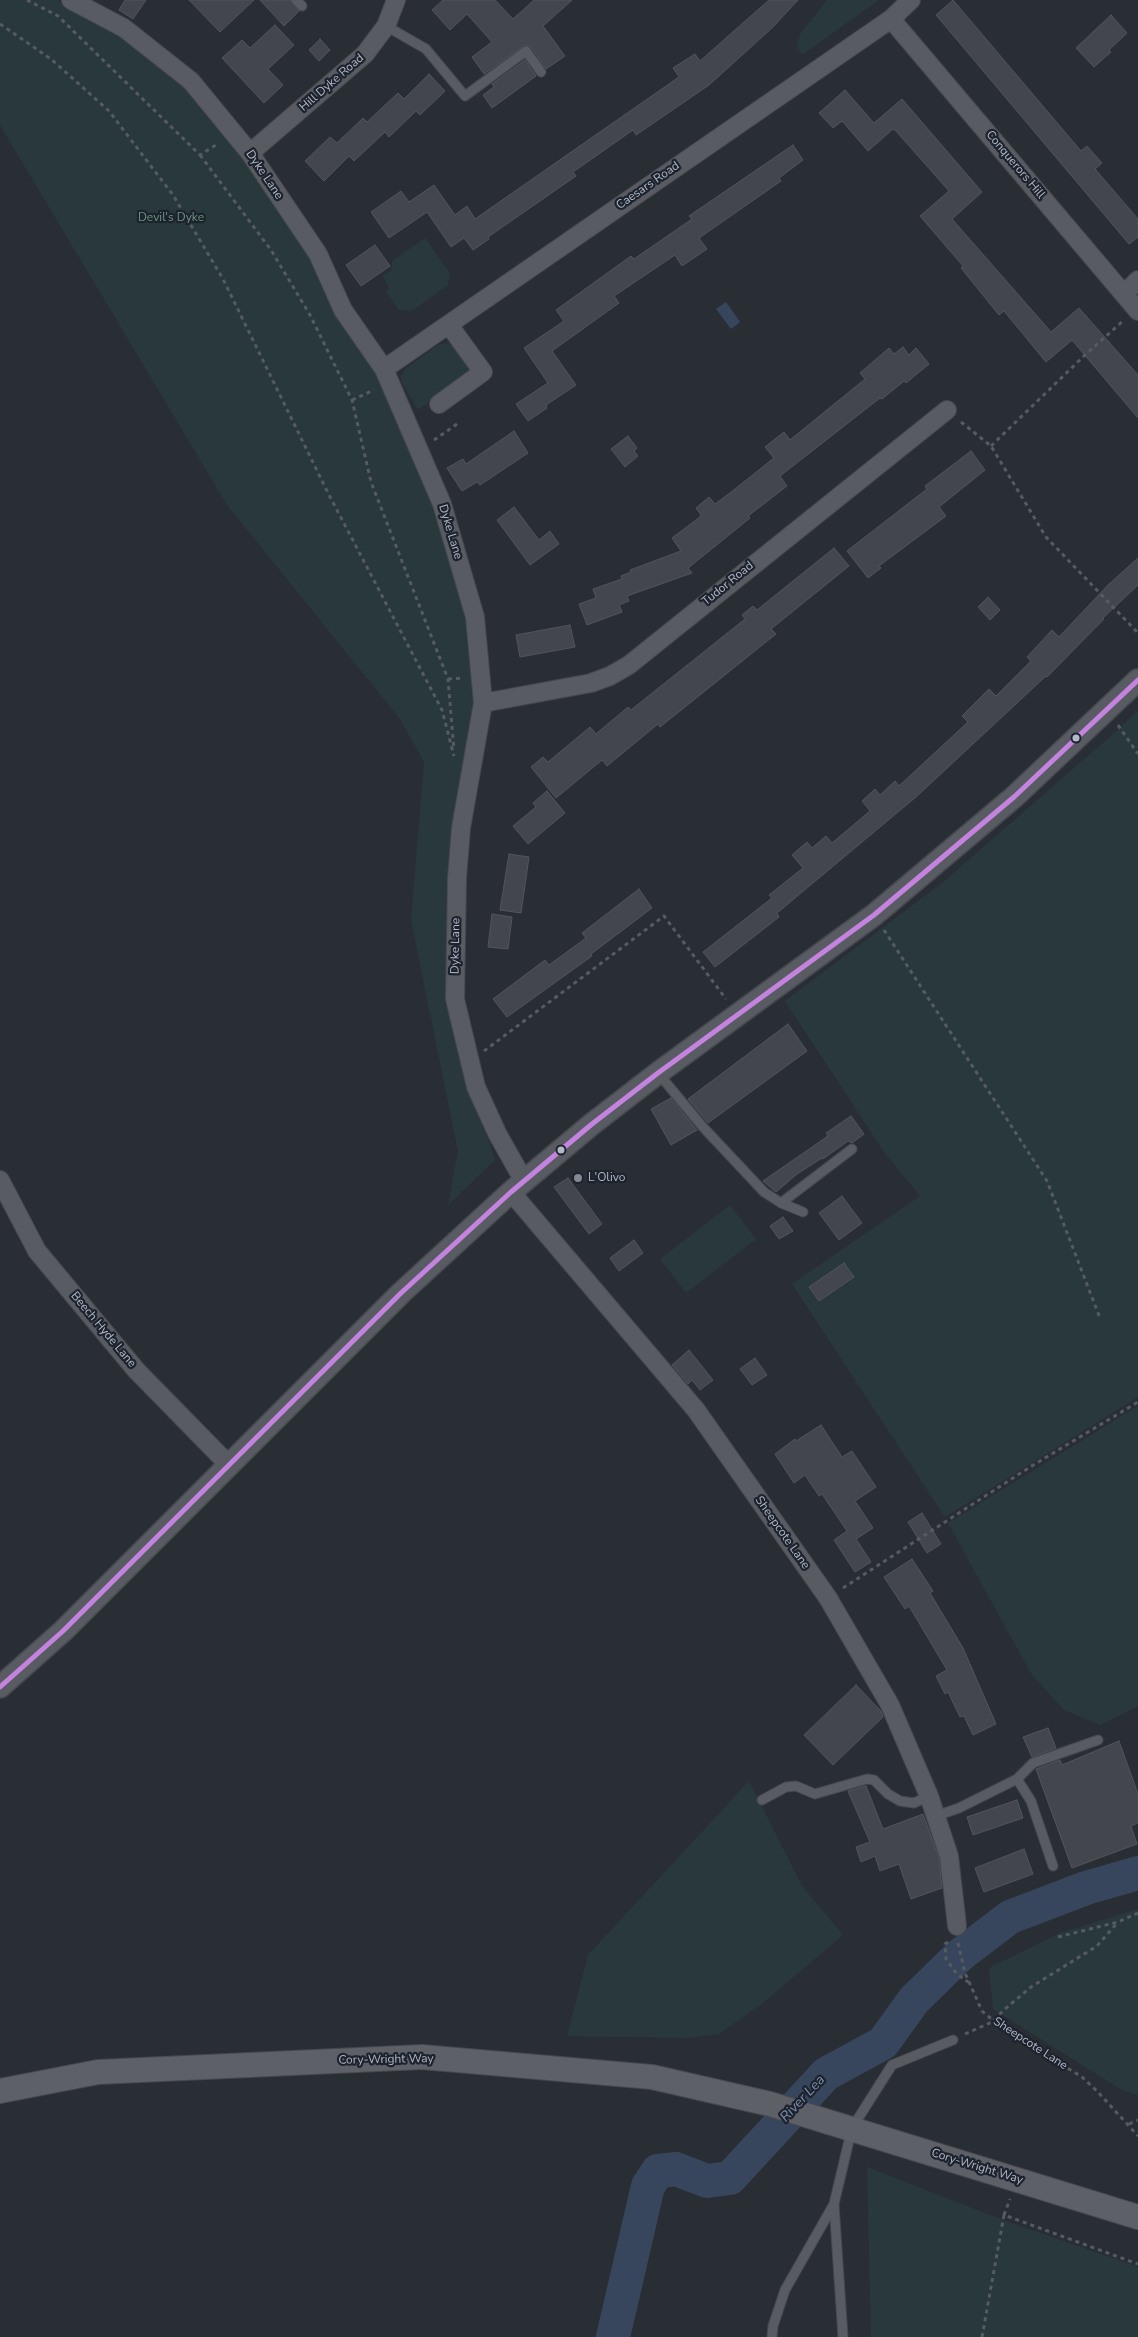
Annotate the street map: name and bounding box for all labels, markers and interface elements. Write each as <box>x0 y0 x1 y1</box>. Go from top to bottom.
street label: Hill Dyke Road <box>297 51 367 115</box>
street label: Conquerors Hill <box>982 128 1048 202</box>
street label: Dyke Lane <box>242 148 286 202</box>
street label: Caesars Road <box>614 159 682 213</box>
park label: Devil's Dyke <box>138 211 204 225</box>
street label: Dyke Lane <box>435 503 465 561</box>
street label: Tudor Road <box>699 559 757 609</box>
unlabelled marker <box>1071 733 1081 743</box>
street label: Dyke Lane <box>448 918 464 974</box>
unlabelled marker <box>556 1145 566 1155</box>
place label: L'Olivo <box>588 1171 625 1185</box>
marker: L'Olivo <box>572 1172 584 1184</box>
street label: Beech Hyde Lane <box>67 1289 139 1371</box>
street label: Sheepcote Lane <box>752 1494 812 1572</box>
street label: Sheepcote Lane <box>990 2015 1070 2073</box>
street label: Cory-Wright Way <box>338 2052 434 2068</box>
water label: River Lea <box>777 2072 829 2126</box>
street label: Cory-Wright Way <box>929 2146 1025 2188</box>

